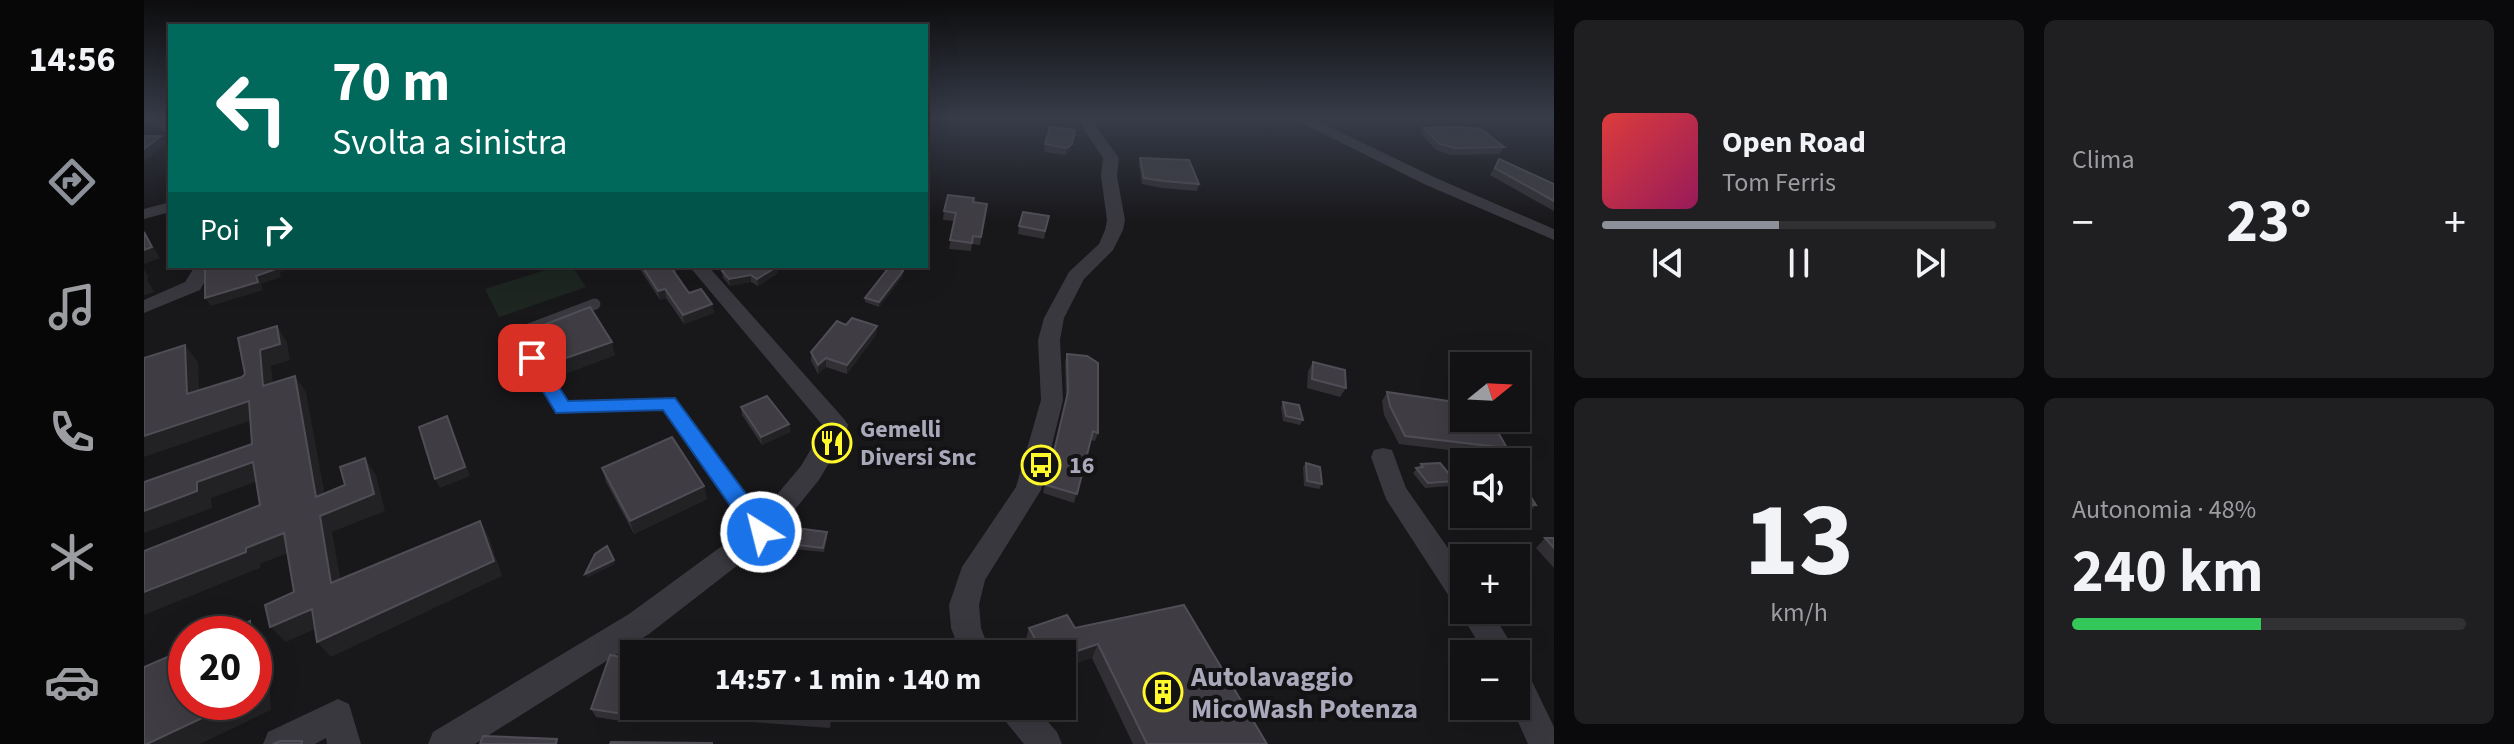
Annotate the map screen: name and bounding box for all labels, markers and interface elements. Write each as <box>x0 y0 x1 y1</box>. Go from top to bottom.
text: 14:56 <box>29 34 115 85</box>
text: 70 m <box>332 43 450 122</box>
icon: left <box>200 56 304 160</box>
text: Svolta a sinistra <box>332 117 568 168</box>
text: Open Road <box>1722 121 1866 164</box>
text: Clima <box>2072 141 2135 178</box>
icon: directions <box>44 154 100 210</box>
text: Tom Ferris <box>1722 164 1836 201</box>
text: 23° <box>2226 180 2312 265</box>
text: − <box>2072 192 2094 255</box>
text: + <box>2444 192 2466 255</box>
icon: right <box>256 208 300 252</box>
text: Poi <box>200 209 240 252</box>
icon: previous <box>1646 241 1690 285</box>
icon: pause <box>1777 241 1821 285</box>
icon: next <box>1908 241 1952 285</box>
icon: music <box>44 279 100 335</box>
pin <box>498 324 566 392</box>
icon: arrive <box>510 336 554 380</box>
north arrow <box>1450 352 1530 432</box>
map controls <box>1450 352 1530 720</box>
icon: phone <box>44 404 100 460</box>
place label: Gemelli Diversi Snc <box>860 412 976 475</box>
restaurant icon: Gemelli Diversi Snc <box>811 422 853 464</box>
bus stop icon: 16 <box>1020 444 1062 486</box>
place label: 16 <box>1069 448 1094 483</box>
button: sound <box>1450 448 1530 528</box>
text: 13 <box>1744 468 1854 616</box>
position arrow <box>719 490 803 574</box>
text: Autonomia · 48% <box>2072 491 2256 528</box>
icon: climate <box>44 529 100 585</box>
text: 240 km <box>2072 530 2263 615</box>
button: + <box>1450 544 1530 624</box>
text: km/h <box>1770 594 1828 631</box>
speed limit sign: 20 <box>168 616 272 720</box>
button: − <box>1450 640 1530 720</box>
icon: car <box>44 654 100 710</box>
place label: Autolavaggio MicoWash Potenza <box>1190 657 1418 729</box>
text: 14:57 · 1 min · 140 m <box>715 658 981 701</box>
building icon: Autolavaggio MicoWash Potenza <box>1142 671 1184 713</box>

